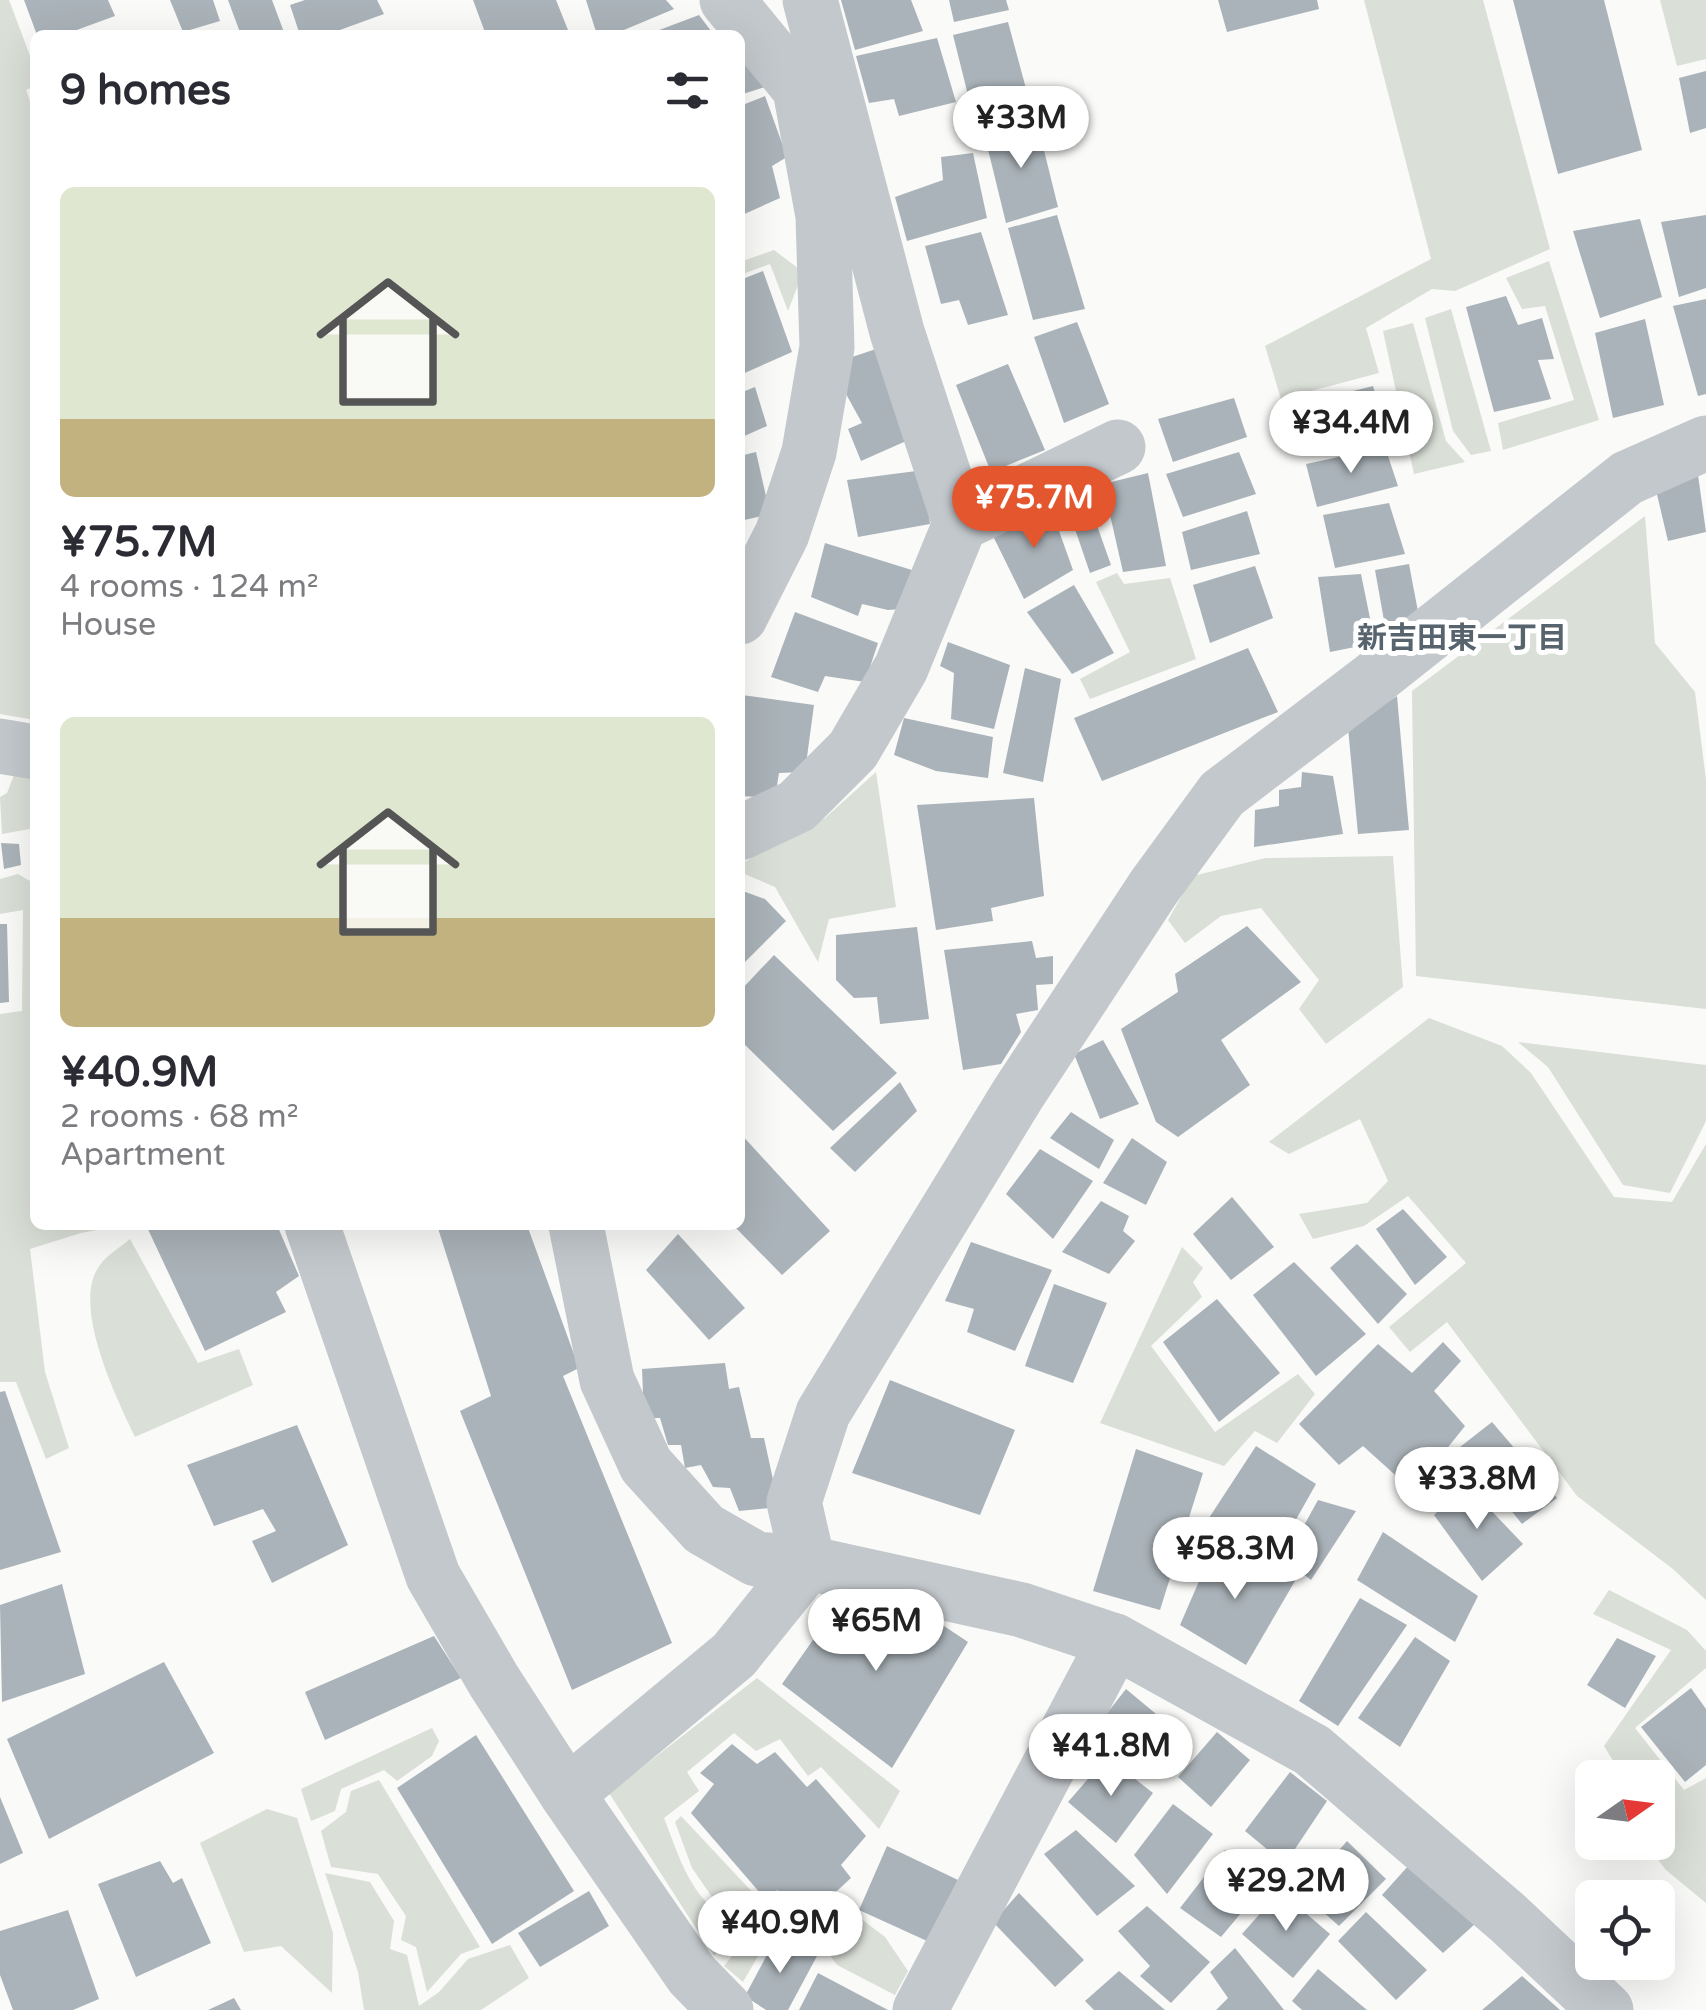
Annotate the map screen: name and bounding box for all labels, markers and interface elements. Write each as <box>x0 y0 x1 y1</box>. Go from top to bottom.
icon: filters <box>660 63 715 118</box>
text: 9 homes <box>60 65 231 116</box>
pin: ¥33M <box>962 86 1080 171</box>
text: ¥33M <box>975 99 1067 137</box>
icon: home <box>298 252 478 432</box>
pin: ¥34.4M <box>1270 391 1432 476</box>
text: ¥34.4M <box>1291 404 1411 442</box>
pin: ¥75.7M <box>953 466 1115 551</box>
text: ¥75.7M <box>974 479 1094 517</box>
text: ¥75.7M <box>60 517 217 568</box>
text: 4 rooms · 124 m² <box>60 568 319 606</box>
text: House <box>60 606 156 644</box>
district label: 新吉田東一丁目 <box>1357 620 1567 657</box>
icon: home <box>298 782 478 962</box>
text: ¥40.9M <box>60 1047 218 1098</box>
text: 2 rooms · 68 m² <box>60 1098 299 1136</box>
text: Apartment <box>60 1136 225 1174</box>
pin: ¥33.8M <box>1396 1447 1558 1532</box>
text: ¥33.8M <box>1417 1460 1537 1498</box>
pin: ¥58.3M <box>1154 1517 1316 1602</box>
text: ¥58.3M <box>1175 1530 1295 1568</box>
pin: ¥65M <box>817 1589 935 1674</box>
text: ¥65M <box>830 1602 922 1640</box>
pin: ¥41.8M <box>1030 1714 1192 1799</box>
text: ¥41.8M <box>1051 1727 1171 1765</box>
north arrow <box>1575 1760 1675 1860</box>
map controls <box>1575 1760 1675 1980</box>
pin: ¥29.2M <box>1205 1849 1367 1934</box>
text: ¥29.2M <box>1226 1862 1346 1900</box>
button: locate <box>1575 1880 1675 1980</box>
pin: ¥40.9M <box>699 1891 861 1976</box>
text: ¥40.9M <box>720 1904 840 1942</box>

